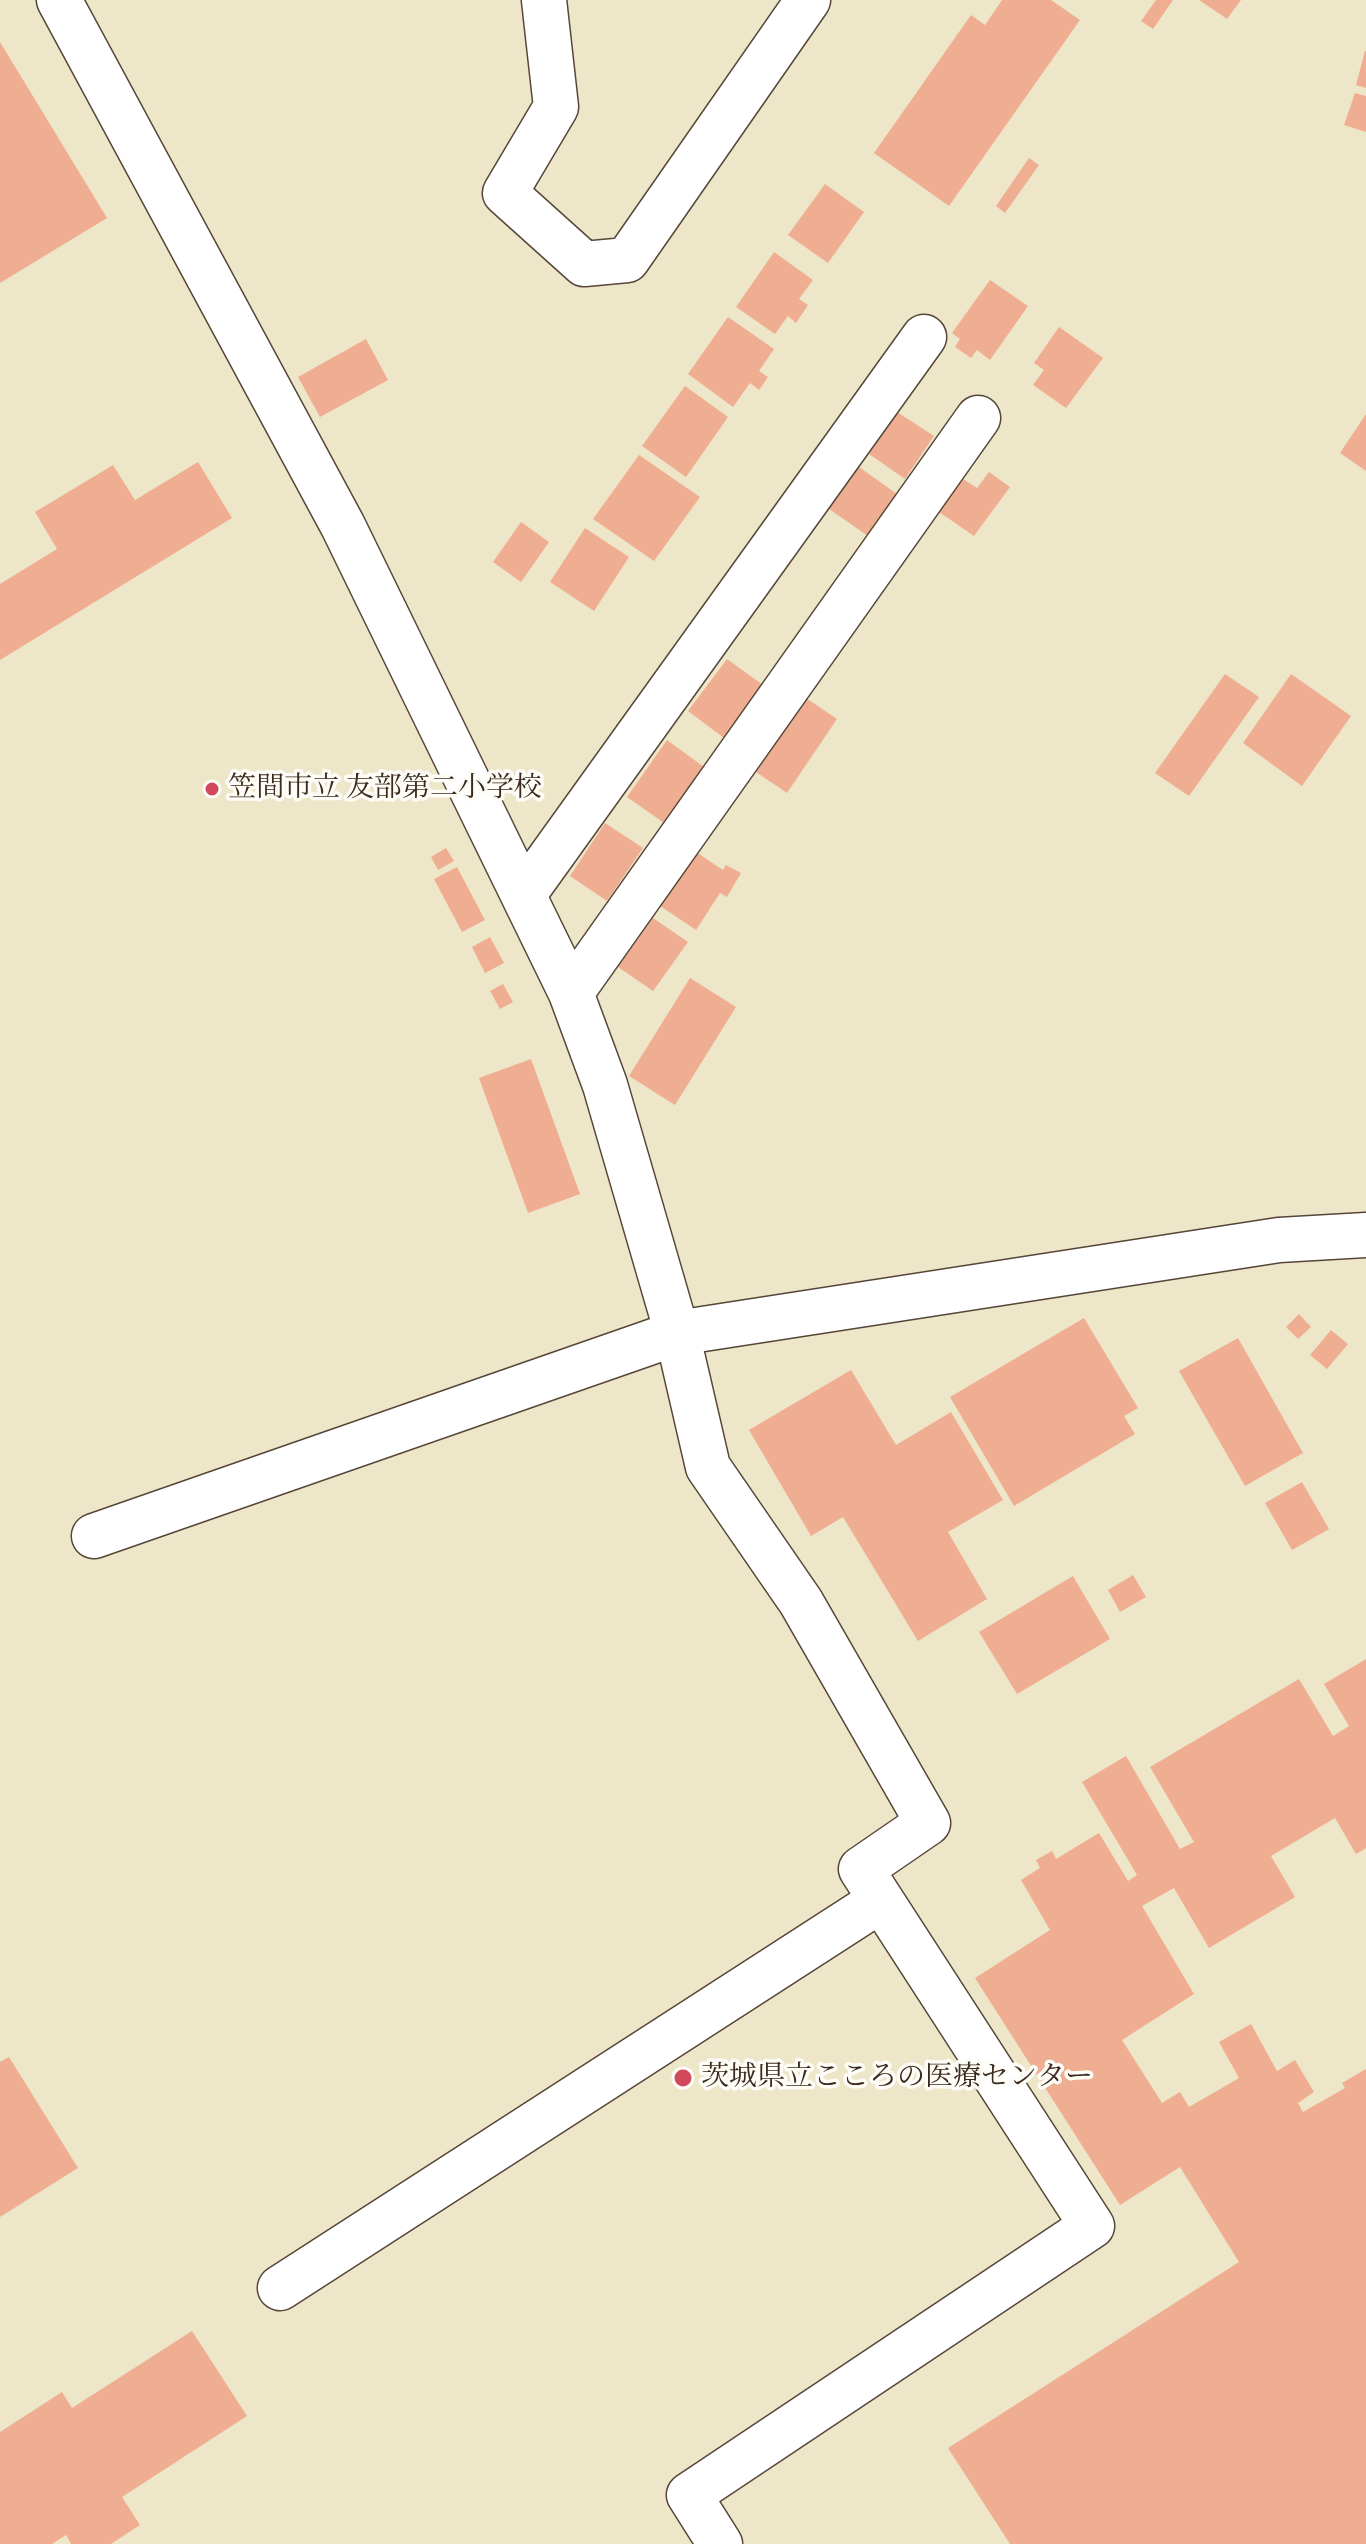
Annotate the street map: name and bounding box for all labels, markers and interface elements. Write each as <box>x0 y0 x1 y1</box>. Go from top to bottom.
place label: 笠間市立 友部第二小学校 <box>228 772 542 806</box>
marker: 笠間市立 友部第二小学校 <box>203 780 221 798</box>
place label: 茨城県立こころの医療センター <box>701 2061 1093 2095</box>
marker: 茨城県立こころの医療センター <box>672 2067 694 2089</box>

